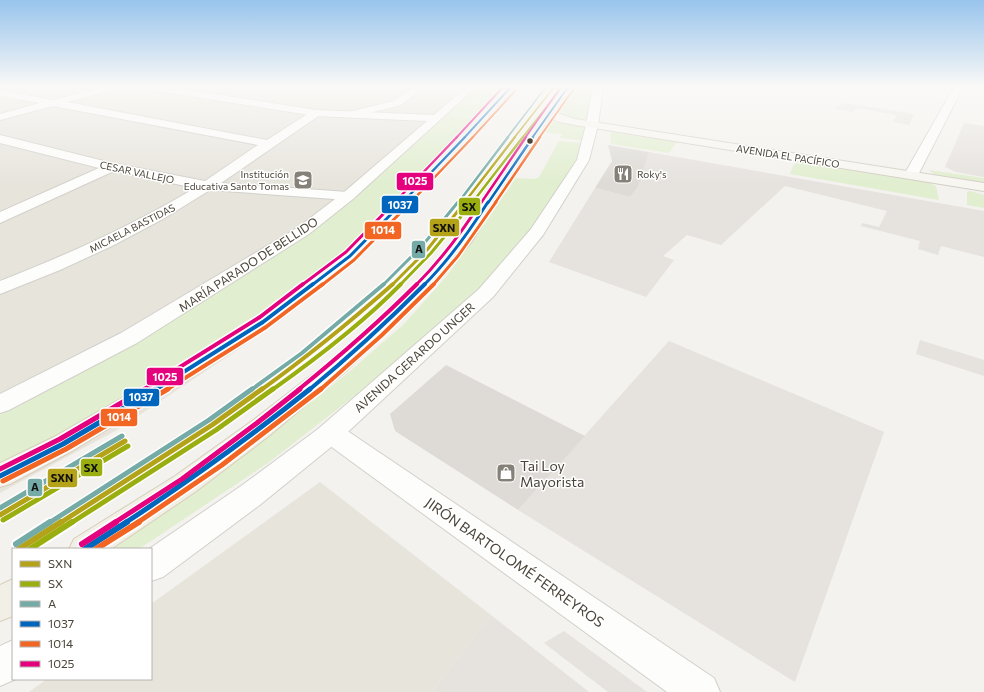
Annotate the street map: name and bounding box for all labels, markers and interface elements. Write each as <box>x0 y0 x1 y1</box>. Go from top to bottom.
unlabelled marker <box>525 136 535 146</box>
street label: AVENIDA EL PACÍFICO <box>736 142 840 170</box>
street label: CESAR VALLEJO <box>99 158 175 186</box>
restaurant icon: Roky's <box>612 163 634 185</box>
place label: Institución Educativa Santo Tomas <box>184 168 289 192</box>
place label: Roky's <box>637 168 667 180</box>
school or university icon: Institución Educativa Santo Tomas <box>292 169 314 191</box>
line badge: 1025 <box>396 172 434 191</box>
text: 1025 <box>403 174 427 187</box>
line badge: 1037 <box>381 195 419 214</box>
line badge: SX <box>458 197 481 216</box>
text: 1037 <box>388 198 412 211</box>
text: SX <box>462 200 476 213</box>
street label: MICAELA BASTIDAS <box>87 201 177 255</box>
street label: MARÍA PARADO DE BELLIDO <box>176 214 320 314</box>
line badge: SXN <box>429 218 460 237</box>
line badge: 1014 <box>364 221 402 240</box>
text: SXN <box>433 221 455 234</box>
text: 1014 <box>371 223 395 236</box>
line badge: A <box>411 240 426 259</box>
text: A <box>415 242 423 255</box>
street label: AVENIDA GERARDO UNGER <box>351 299 477 415</box>
line badge: 1025 <box>146 367 184 386</box>
text: 1025 <box>153 370 177 383</box>
line badge: 1037 <box>123 388 160 407</box>
text: 1037 <box>129 390 153 403</box>
line badge: 1014 <box>100 408 138 427</box>
text: 1014 <box>107 410 131 423</box>
place label: Tai Loy Mayorista <box>520 457 584 490</box>
line badge: SX <box>80 458 103 477</box>
text: SX <box>84 461 98 474</box>
shop icon: Tai Loy Mayorista <box>495 462 517 484</box>
line badge: SXN <box>47 468 78 488</box>
text: SXN <box>51 471 73 484</box>
line badge: A <box>27 478 43 497</box>
text: A <box>31 480 39 493</box>
street label: JIRÓN BARTOLOMÉ FERREYROS <box>422 494 608 630</box>
legend <box>12 548 152 680</box>
text: SXN <box>48 556 72 570</box>
text: SX <box>48 576 63 590</box>
text: A <box>48 596 56 610</box>
text: 1037 <box>48 616 74 630</box>
text: 1014 <box>48 636 73 650</box>
text: 1025 <box>48 656 75 670</box>

